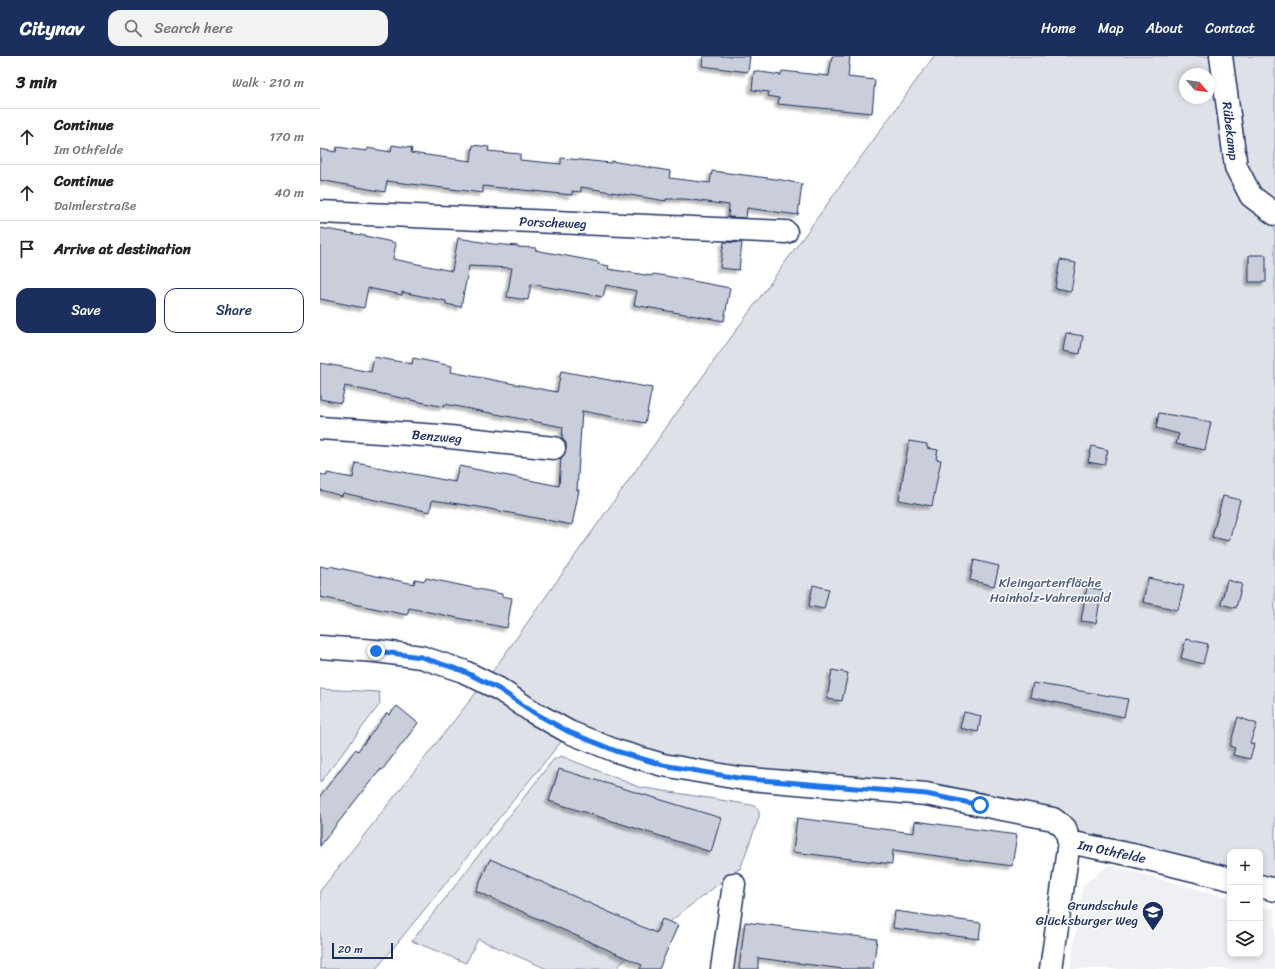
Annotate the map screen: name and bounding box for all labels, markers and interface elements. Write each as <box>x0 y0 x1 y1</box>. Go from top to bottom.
search box <box>108 10 388 46</box>
text: Citynav <box>20 12 84 45</box>
text: Search here <box>154 15 233 41</box>
text: Home <box>1041 16 1076 41</box>
text: Map <box>1098 16 1124 41</box>
text: About <box>1146 16 1183 41</box>
text: Contact <box>1205 16 1255 41</box>
icon: search <box>122 17 144 39</box>
text: 3 min <box>16 67 57 97</box>
north arrow <box>1179 68 1215 104</box>
text: Walk · 210 m <box>232 71 304 94</box>
street label: Rübekamp <box>1215 100 1246 162</box>
text: Continue <box>54 112 114 138</box>
text: 170 m <box>269 125 304 148</box>
icon: ahead <box>16 126 38 148</box>
text: Im Othfelde <box>54 138 123 161</box>
text: Continue <box>54 168 114 194</box>
text: 40 m <box>274 181 304 204</box>
icon: ahead <box>16 182 38 204</box>
text: Daimlerstraße <box>54 194 136 217</box>
street label: Porscheweg <box>519 210 588 235</box>
text: Arrive at destination <box>54 236 191 262</box>
icon: arrive <box>16 238 38 260</box>
button: Save <box>16 288 156 333</box>
button: Share <box>164 288 304 333</box>
street label: Benzweg <box>411 423 463 450</box>
park label: Kleingartenfläche Hainholz-Vahrenwald <box>990 571 1112 609</box>
route end <box>367 642 385 660</box>
route start <box>971 796 989 814</box>
street label: Im Othfelde <box>1075 833 1148 870</box>
map controls <box>1227 849 1263 957</box>
button: + <box>1227 849 1263 885</box>
button: − <box>1227 885 1263 921</box>
place label: Grundschule Glücksburger Weg <box>1036 894 1138 932</box>
school or university icon: Grundschule Glücksburger Weg <box>1140 899 1166 932</box>
button: layers <box>1227 921 1263 957</box>
text: 20 m <box>338 940 363 959</box>
scale bar <box>332 941 393 960</box>

